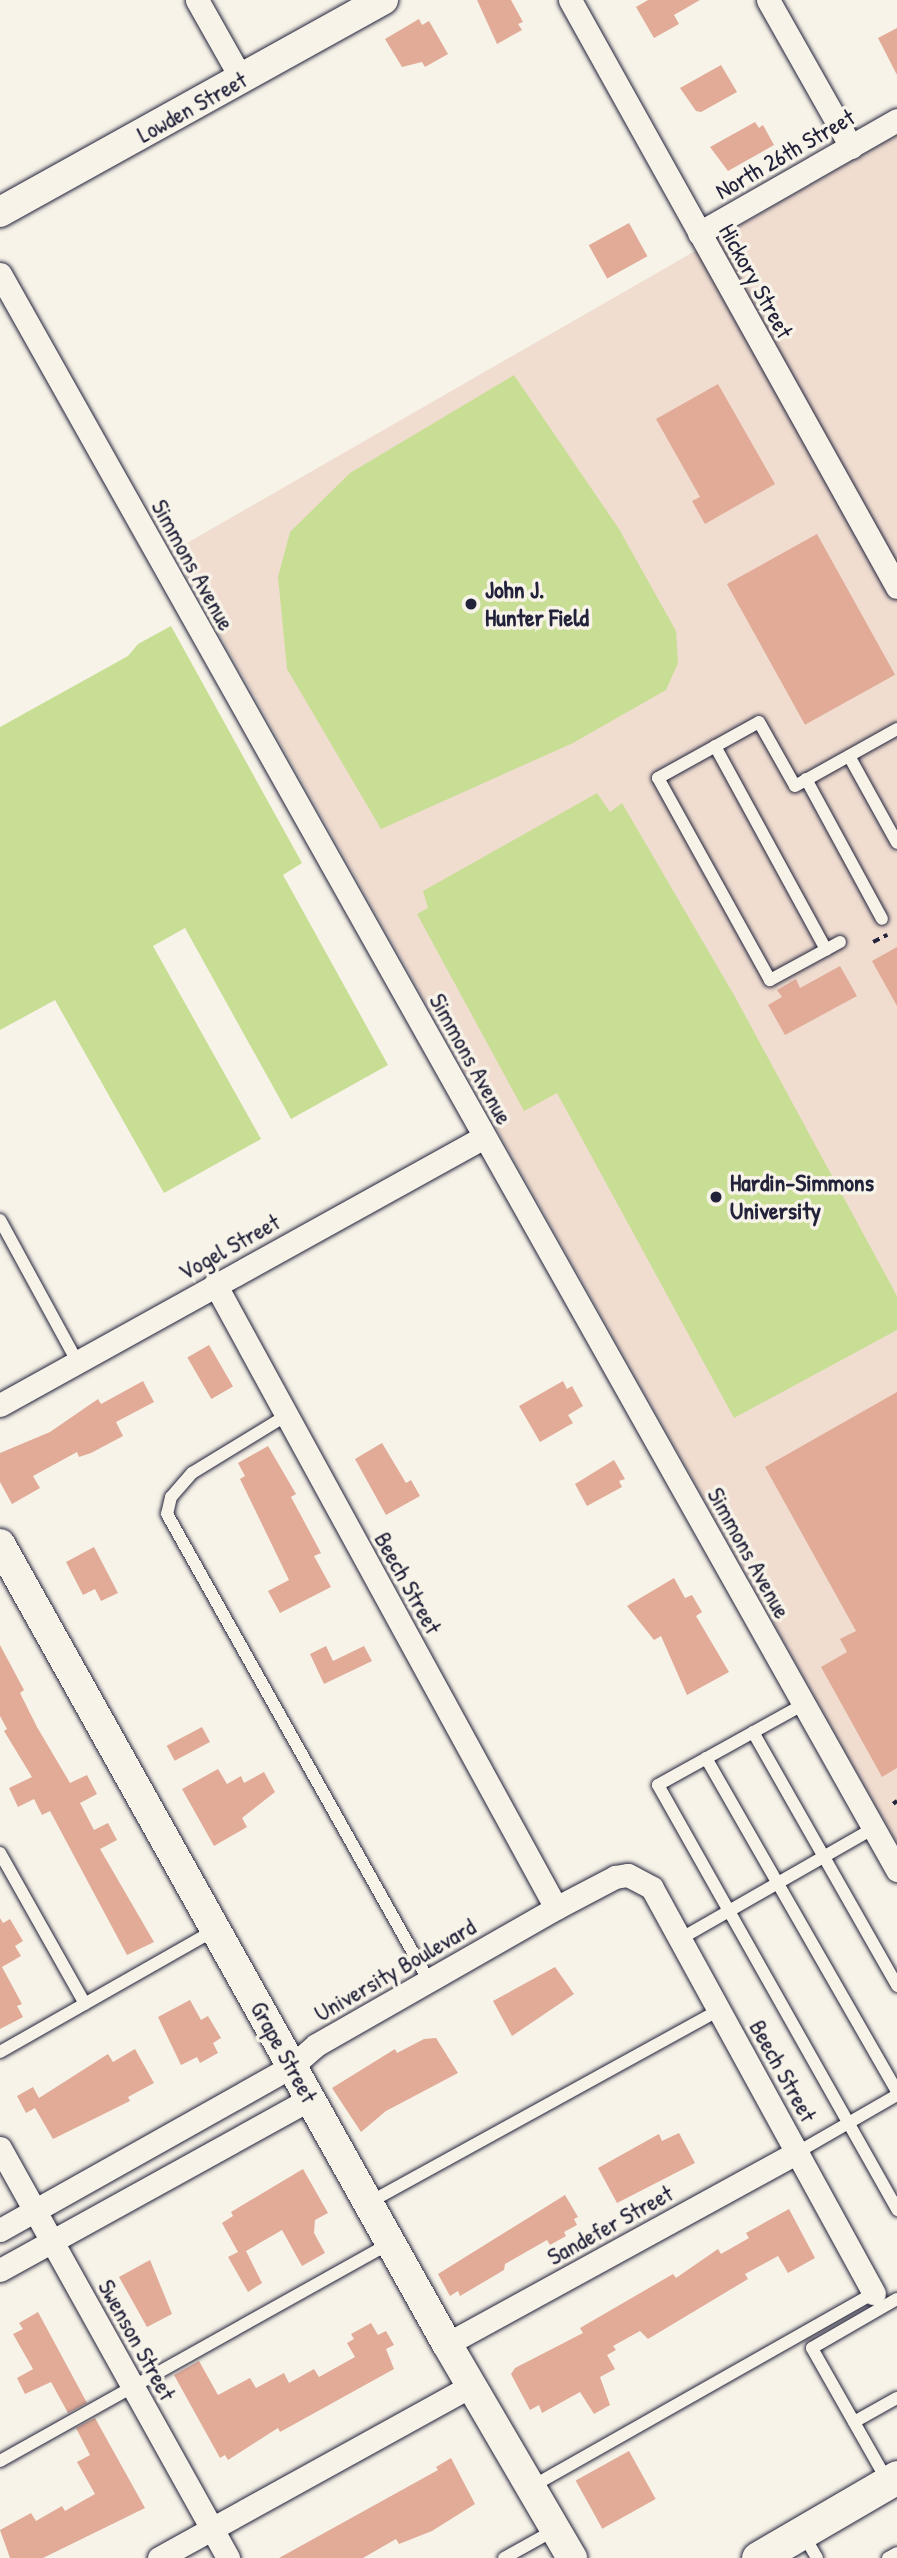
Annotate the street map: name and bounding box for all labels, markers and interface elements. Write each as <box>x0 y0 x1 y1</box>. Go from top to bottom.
street label: Lowden Street <box>132 65 252 149</box>
street label: North 26th Street <box>710 103 860 205</box>
street label: Hickory Street <box>713 219 799 343</box>
street label: Simmons Avenue <box>145 495 241 635</box>
place label: John J. Hunter Field <box>485 576 589 632</box>
marker: John J. Hunter Field <box>463 596 479 612</box>
street label: Simmons Avenue <box>423 989 519 1129</box>
place label: Hardin-Simmons University <box>730 1169 874 1225</box>
marker: Hardin-Simmons University <box>708 1189 724 1205</box>
street label: Vogel Street <box>173 1207 285 1287</box>
street label: Simmons Avenue <box>701 1483 797 1623</box>
street label: Beech Street <box>368 1527 448 1639</box>
street label: University Boulevard <box>309 1912 481 2028</box>
street label: Grape Street <box>244 1996 324 2108</box>
street label: Beech Street <box>743 2015 823 2127</box>
street label: Sandefer Street <box>542 2179 678 2271</box>
street label: Swenson Street <box>92 2275 182 2405</box>

